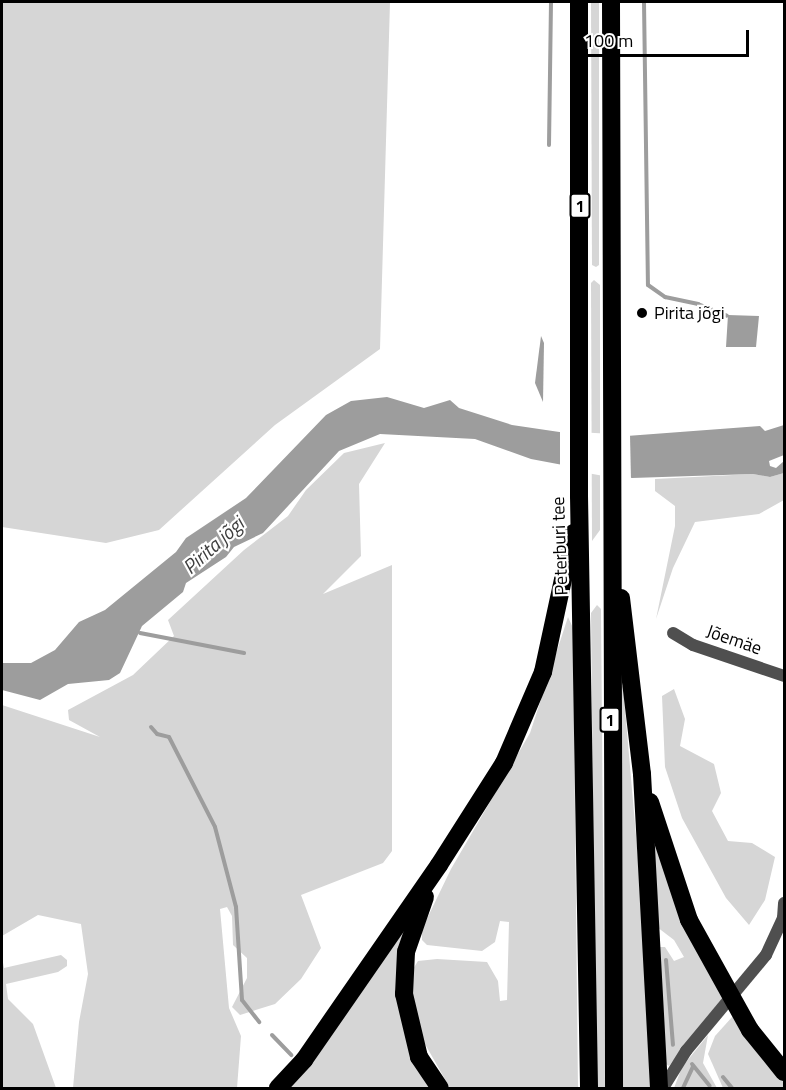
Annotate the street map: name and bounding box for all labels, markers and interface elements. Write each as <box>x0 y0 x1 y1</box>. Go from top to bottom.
scale bar <box>576 18 752 56</box>
text: 100 m <box>584 27 633 54</box>
road number: 1 <box>570 193 590 219</box>
place label: Pirita jõgi <box>654 302 725 324</box>
marker: Pirita jõgi <box>635 306 649 320</box>
street label: Peterburi tee <box>547 496 573 596</box>
water label: Pirita jõgi <box>178 511 248 579</box>
street label: Jõemäe <box>704 621 764 659</box>
road number: 1 <box>600 707 620 733</box>

